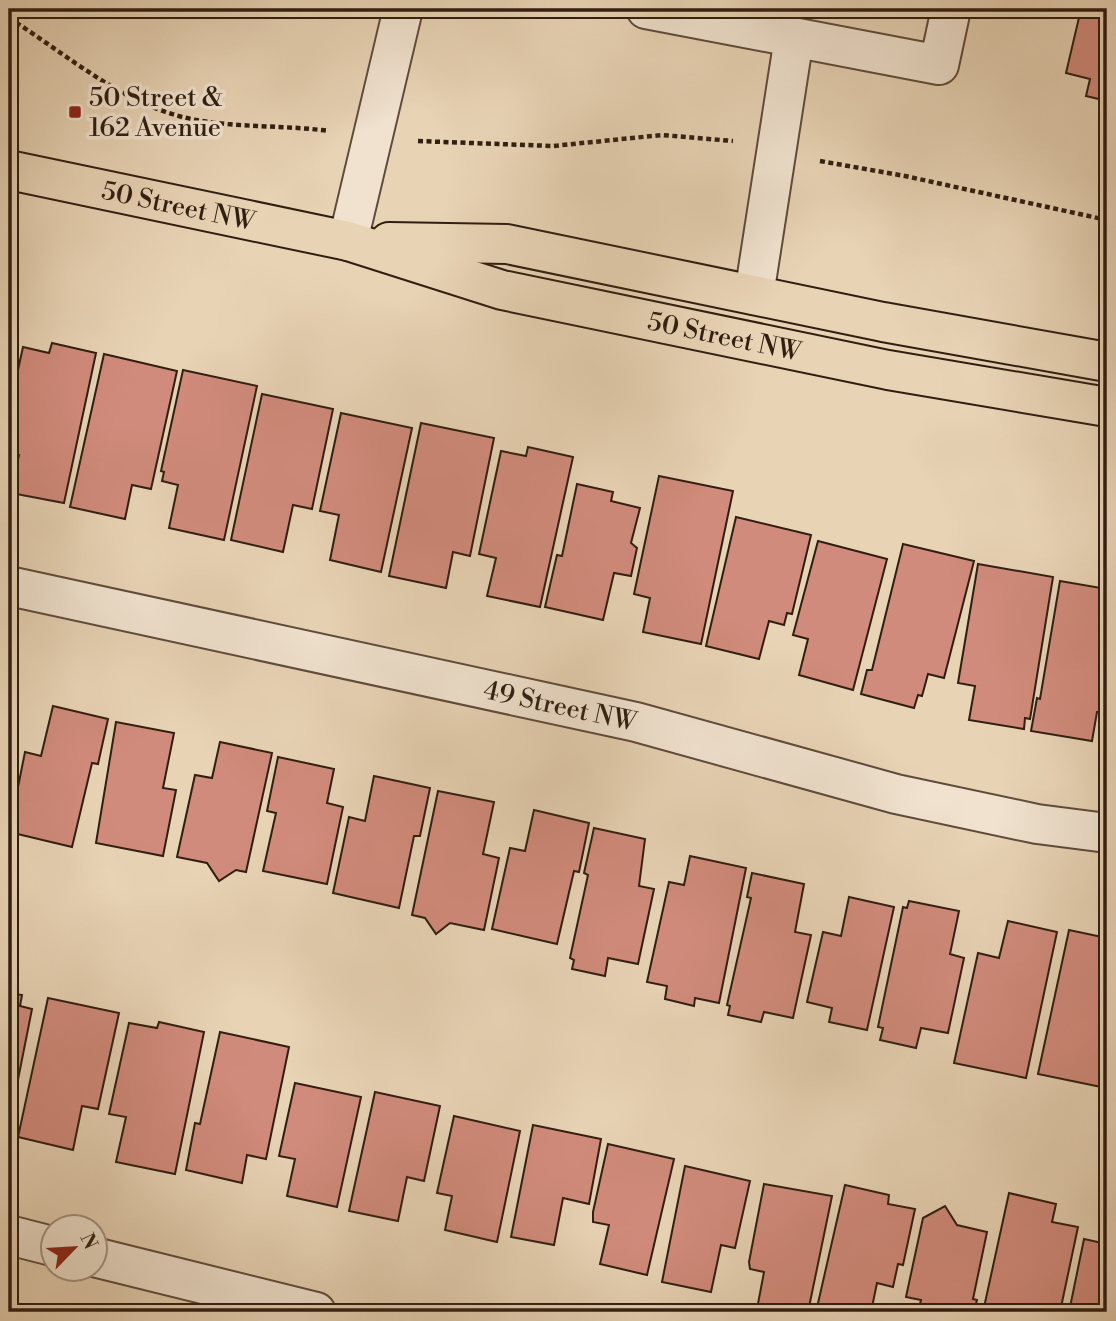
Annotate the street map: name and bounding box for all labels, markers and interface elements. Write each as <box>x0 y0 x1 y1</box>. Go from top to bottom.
place label: 50 Street & 162 Avenue <box>89 82 223 144</box>
marker: 50 Street & 162 Avenue <box>67 104 83 120</box>
street label: 50 Street NW <box>99 175 259 238</box>
street label: 50 Street NW <box>645 306 805 369</box>
street label: 49 Street NW <box>481 674 641 739</box>
north arrow <box>38 1212 108 1282</box>
text: N <box>74 1229 103 1253</box>

